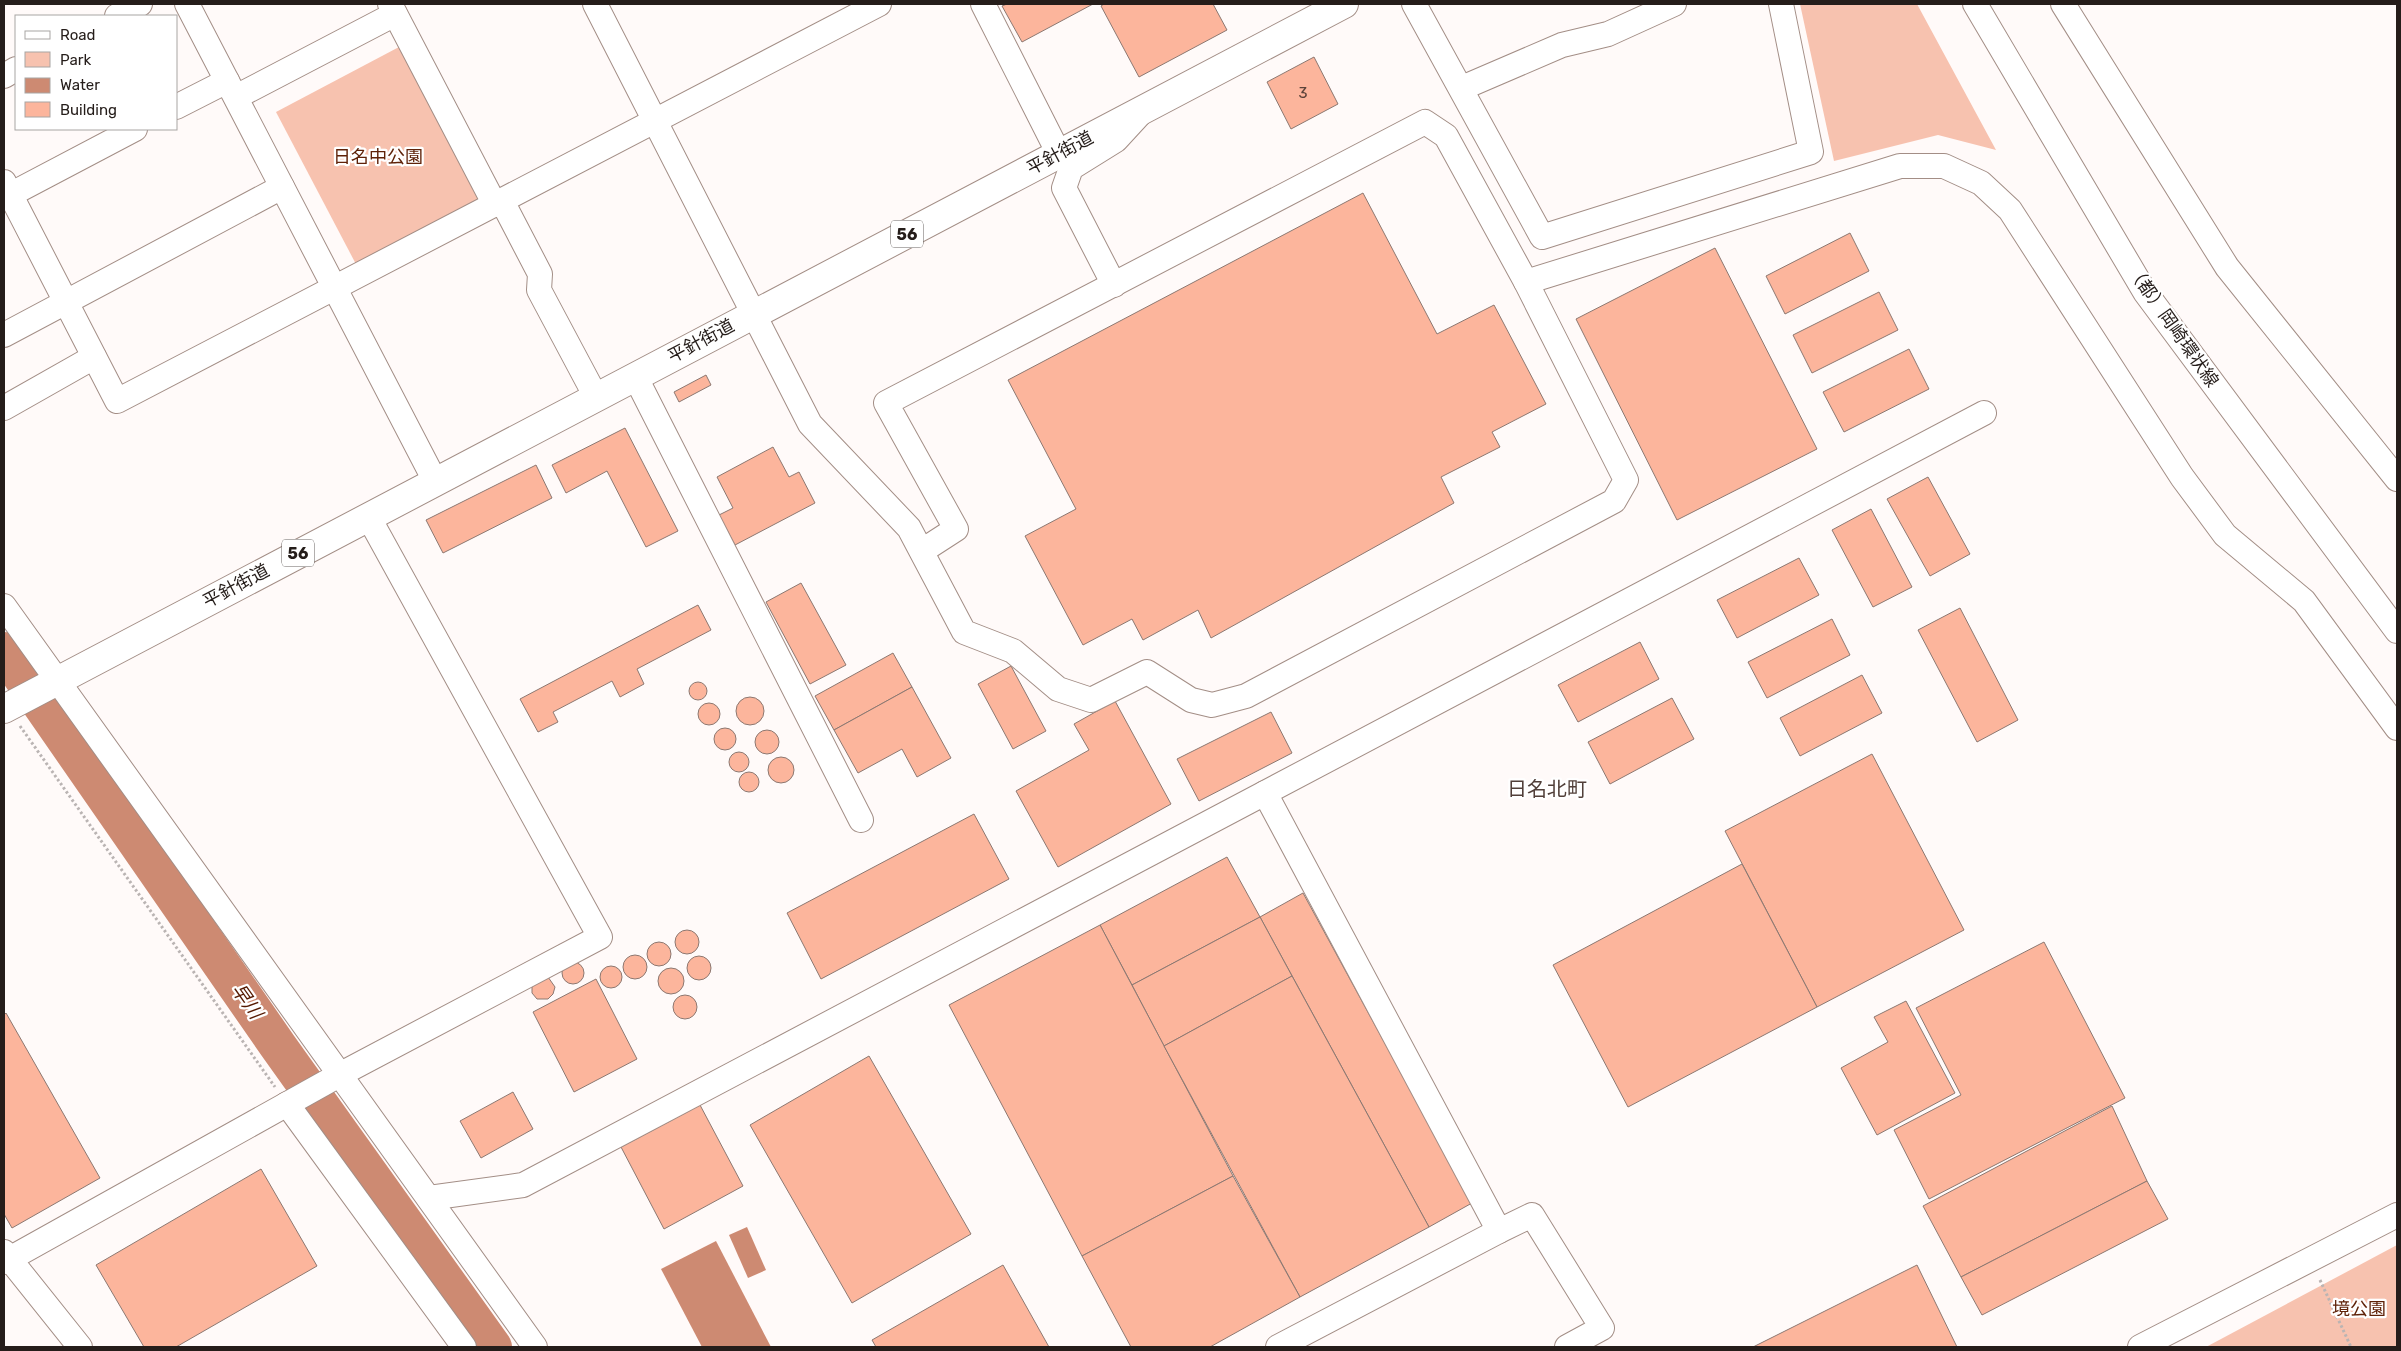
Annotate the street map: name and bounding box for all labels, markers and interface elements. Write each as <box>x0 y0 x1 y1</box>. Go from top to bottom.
legend <box>15 15 178 130</box>
text: Road <box>60 26 96 44</box>
text: Park <box>60 51 91 69</box>
text: Water <box>60 76 100 94</box>
house number: 3 <box>1298 84 1308 102</box>
text: Building <box>60 101 117 119</box>
street label: 平針街道 <box>1023 126 1097 180</box>
park label: 日名中公園 <box>333 146 423 168</box>
road number: 56 <box>891 220 923 248</box>
street label: （都）岡崎環状線 <box>2123 261 2223 391</box>
street label: 平針街道 <box>664 314 738 368</box>
road number: 56 <box>282 540 314 566</box>
street label: 平針街道 <box>199 559 273 613</box>
district label: 日名北町 <box>1507 777 1587 801</box>
water label: 早川 <box>227 979 268 1025</box>
park label: 境公園 <box>2332 1298 2386 1320</box>

